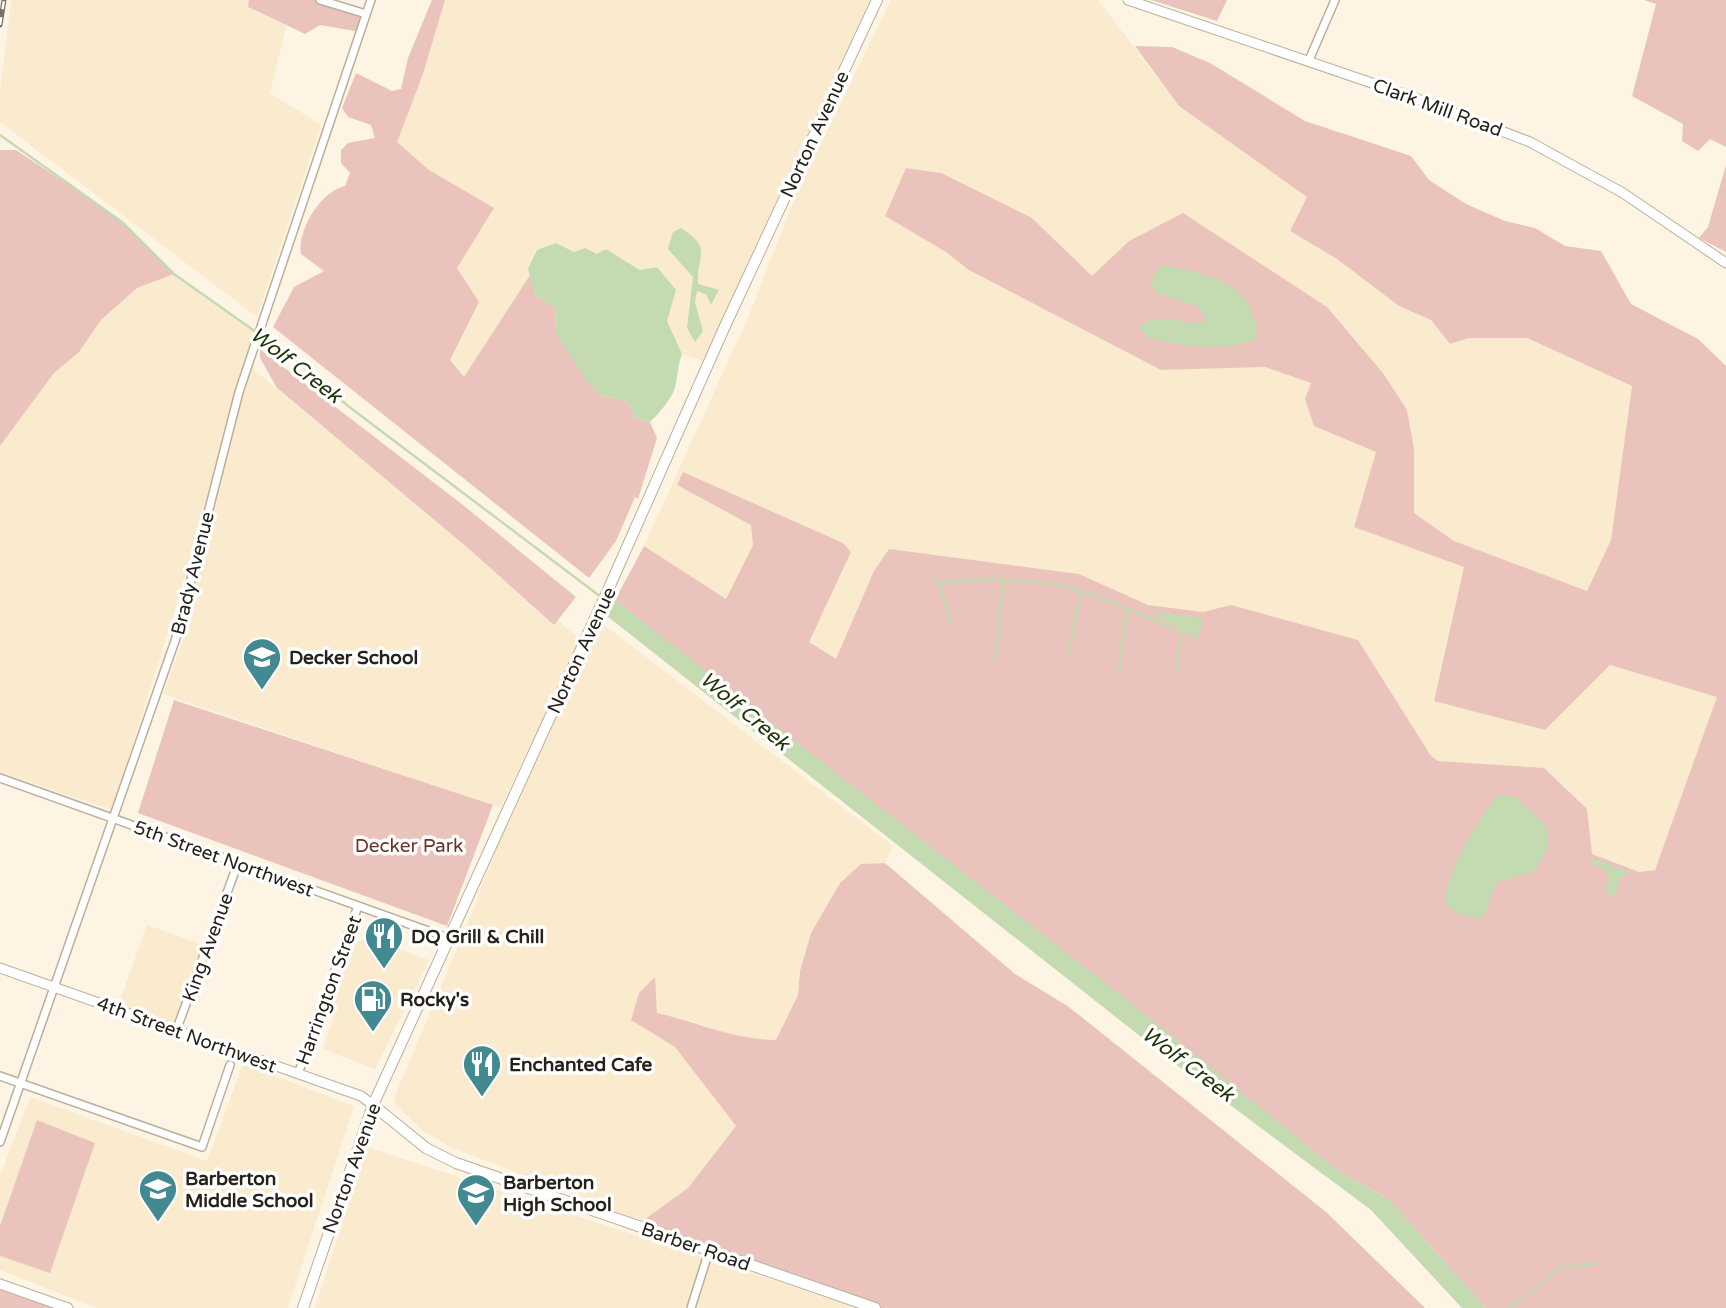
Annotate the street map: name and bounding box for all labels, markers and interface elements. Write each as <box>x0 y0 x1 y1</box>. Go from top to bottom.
street label: Norton Avenue <box>776 68 854 201</box>
street label: Clark Mill Road <box>1370 74 1505 142</box>
water label: Wolf Creek <box>245 322 348 410</box>
street label: Brady Avenue <box>167 509 219 637</box>
street label: Norton Avenue <box>543 584 621 717</box>
school or university icon: Decker School <box>241 636 283 691</box>
place label: Decker School <box>289 647 418 669</box>
water label: Wolf Creek <box>695 667 796 757</box>
street label: 5th Street Northwest <box>131 816 316 902</box>
park label: Decker Park <box>355 835 463 857</box>
street label: King Avenue <box>178 890 238 1005</box>
street label: Harrington Street <box>292 913 366 1068</box>
restaurant icon: DQ Grill & Chill <box>363 915 405 970</box>
place label: DQ Grill & Chill <box>411 926 544 948</box>
fuel station icon: Rocky's <box>352 978 394 1033</box>
place label: Rocky's <box>400 989 469 1012</box>
street label: 4th Street Northwest <box>94 992 279 1078</box>
water label: Wolf Creek <box>1137 1022 1240 1108</box>
restaurant icon: Enchanted Cafe <box>461 1043 503 1098</box>
place label: Enchanted Cafe <box>509 1054 652 1076</box>
street label: Norton Avenue <box>318 1100 386 1236</box>
school or university icon: Barberton Middle School <box>137 1168 179 1223</box>
place label: Barberton Middle School <box>185 1168 314 1212</box>
school or university icon: Barberton High School <box>455 1172 497 1227</box>
place label: Barberton High School <box>503 1172 612 1217</box>
street label: Barber Road <box>638 1218 753 1276</box>

